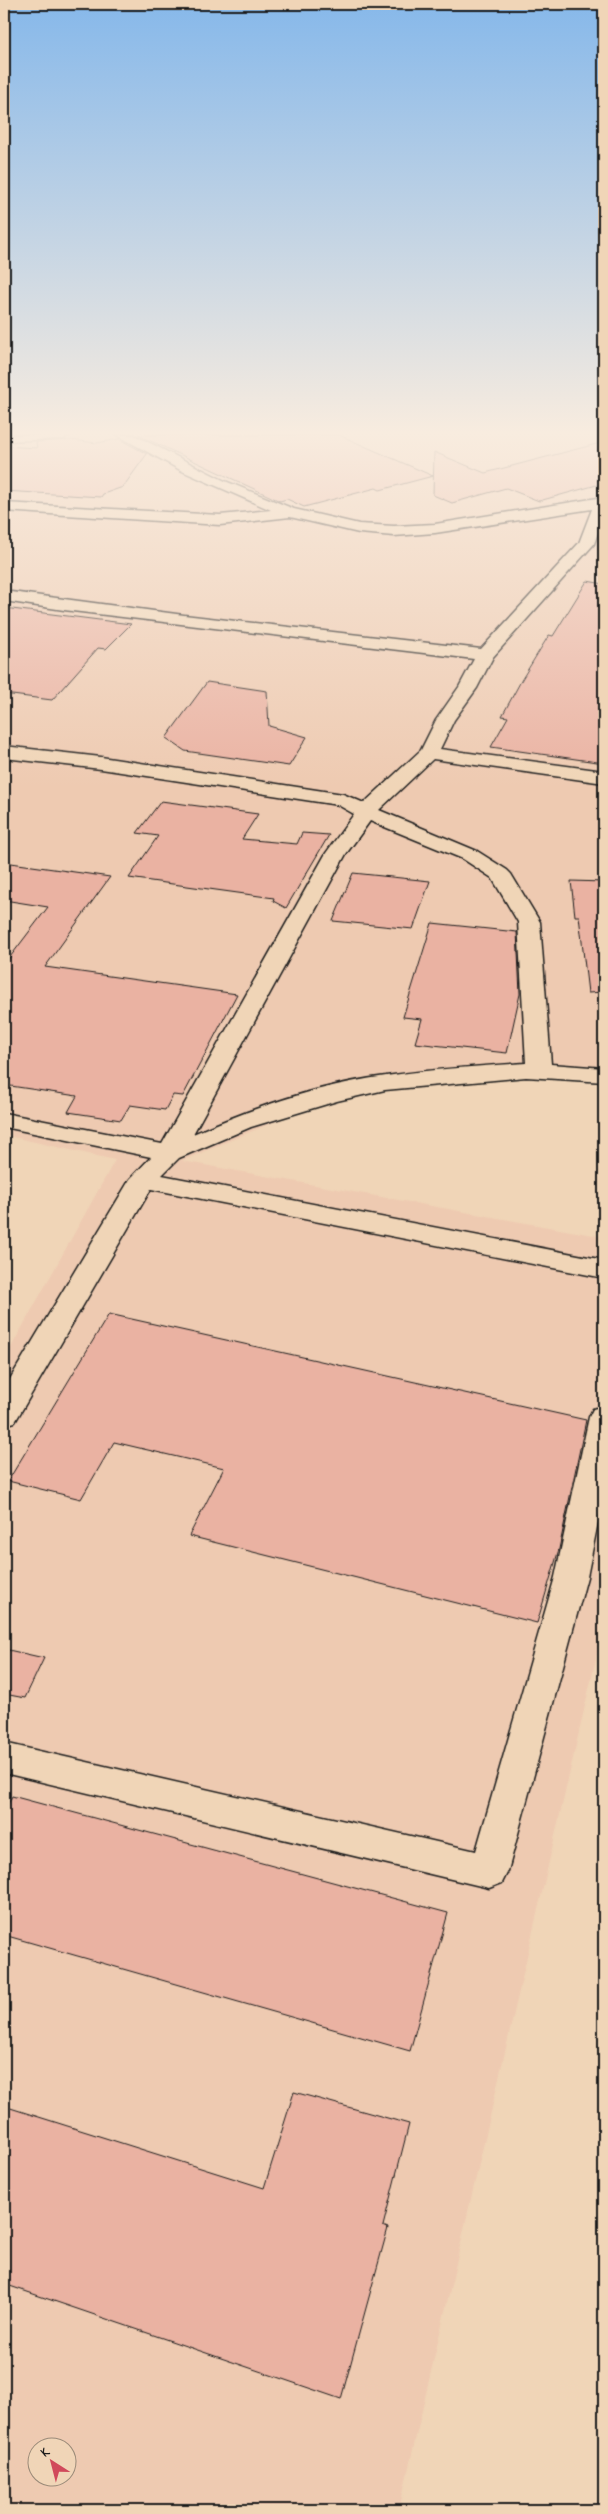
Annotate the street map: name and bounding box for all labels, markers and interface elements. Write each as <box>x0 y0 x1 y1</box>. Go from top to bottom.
north arrow <box>28 2436 78 2486</box>
text: K <box>36 2441 55 2463</box>

